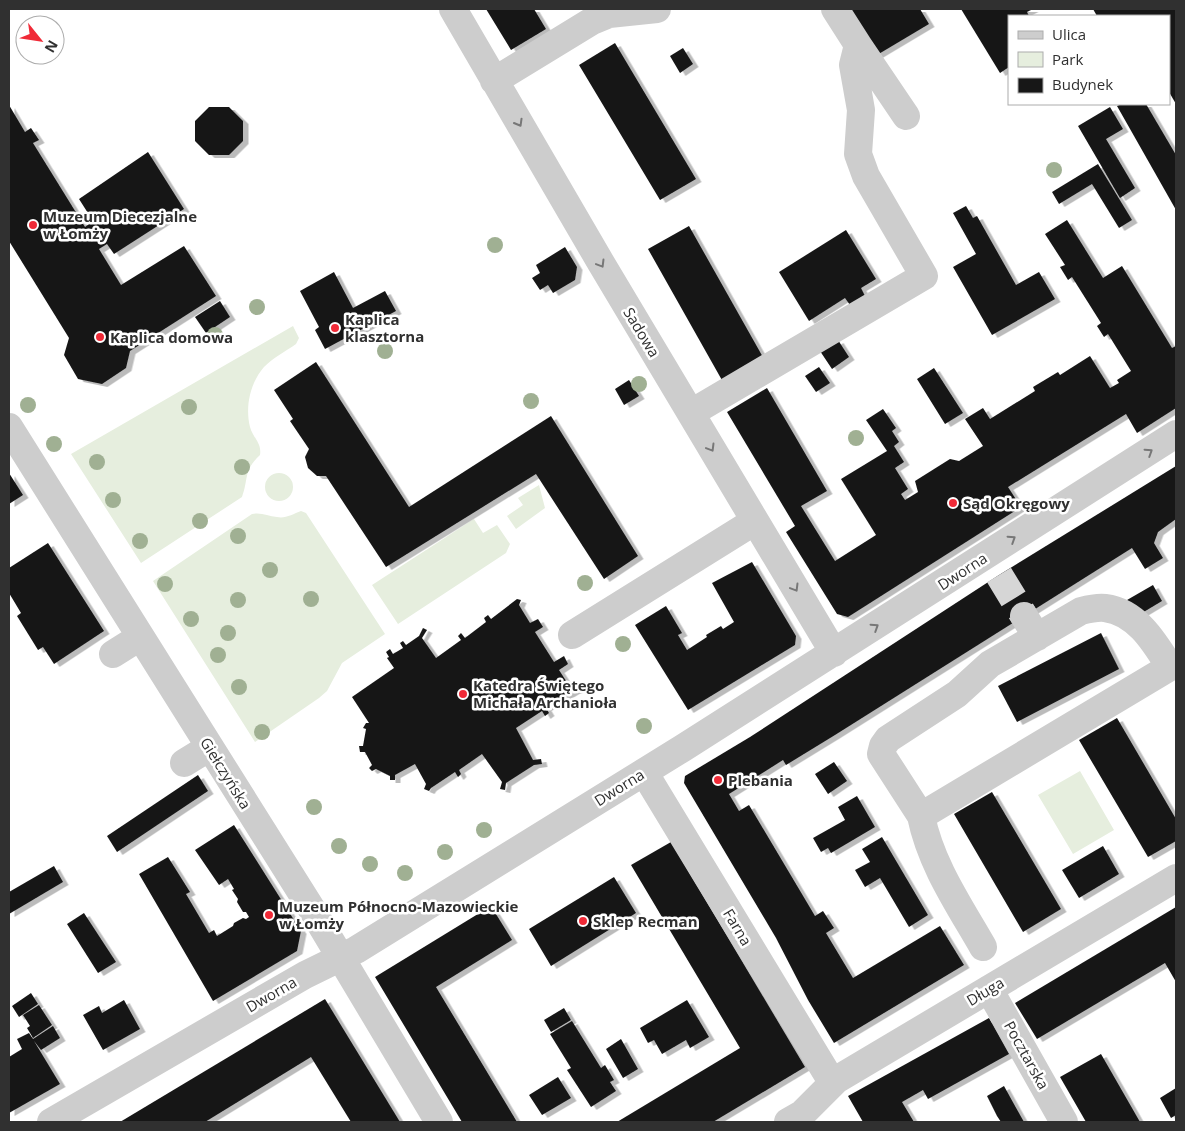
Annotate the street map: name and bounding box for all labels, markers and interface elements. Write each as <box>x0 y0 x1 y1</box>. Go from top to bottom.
north arrow <box>15 15 65 65</box>
legend <box>1008 15 1170 105</box>
text: Ulica <box>1052 24 1086 44</box>
text: N <box>41 37 63 56</box>
text: Park <box>1052 49 1083 69</box>
text: Budynek <box>1052 74 1113 94</box>
one-way arrow <box>513 118 523 127</box>
place label: Muzeum Diecezjalne w Łomży <box>43 206 197 243</box>
marker: Muzeum Diecezjalne w Łomży <box>27 219 39 231</box>
one-way arrow <box>595 258 605 267</box>
street label: Sadowa <box>619 303 665 361</box>
place label: Kaplica klasztorna <box>345 309 424 346</box>
marker: Kaplica klasztorna <box>329 322 341 334</box>
place label: Kaplica domowa <box>110 327 233 347</box>
marker: Kaplica domowa <box>94 331 106 343</box>
one-way arrow <box>705 443 715 452</box>
one-way arrow <box>1143 449 1152 458</box>
place label: Sąd Okręgowy <box>963 493 1070 513</box>
marker: Sąd Okręgowy <box>947 497 959 509</box>
one-way arrow <box>1007 536 1016 546</box>
street label: Dworna <box>933 548 991 594</box>
one-way arrow <box>788 582 798 591</box>
one-way arrow <box>869 624 879 633</box>
place label: Katedra Świętego Michała Archanioła <box>473 675 617 712</box>
marker: Katedra Świętego Michała Archanioła <box>457 688 469 700</box>
street label: Giełczyńska <box>196 733 256 813</box>
street label: Dworna <box>590 764 648 810</box>
place label: Plebania <box>728 770 793 790</box>
marker: Plebania <box>712 774 724 786</box>
place label: Muzeum Północno-Mazowieckie w Łomży <box>279 896 518 933</box>
street label: Farna <box>719 905 757 949</box>
marker: Muzeum Północno-Mazowieckie w Łomży <box>263 909 275 921</box>
place label: Sklep Recman <box>593 911 698 931</box>
marker: Sklep Recman <box>577 915 589 927</box>
street label: Dworna <box>242 972 300 1016</box>
street label: Długa <box>963 972 1007 1010</box>
street label: Pocztarska <box>1000 1017 1054 1093</box>

